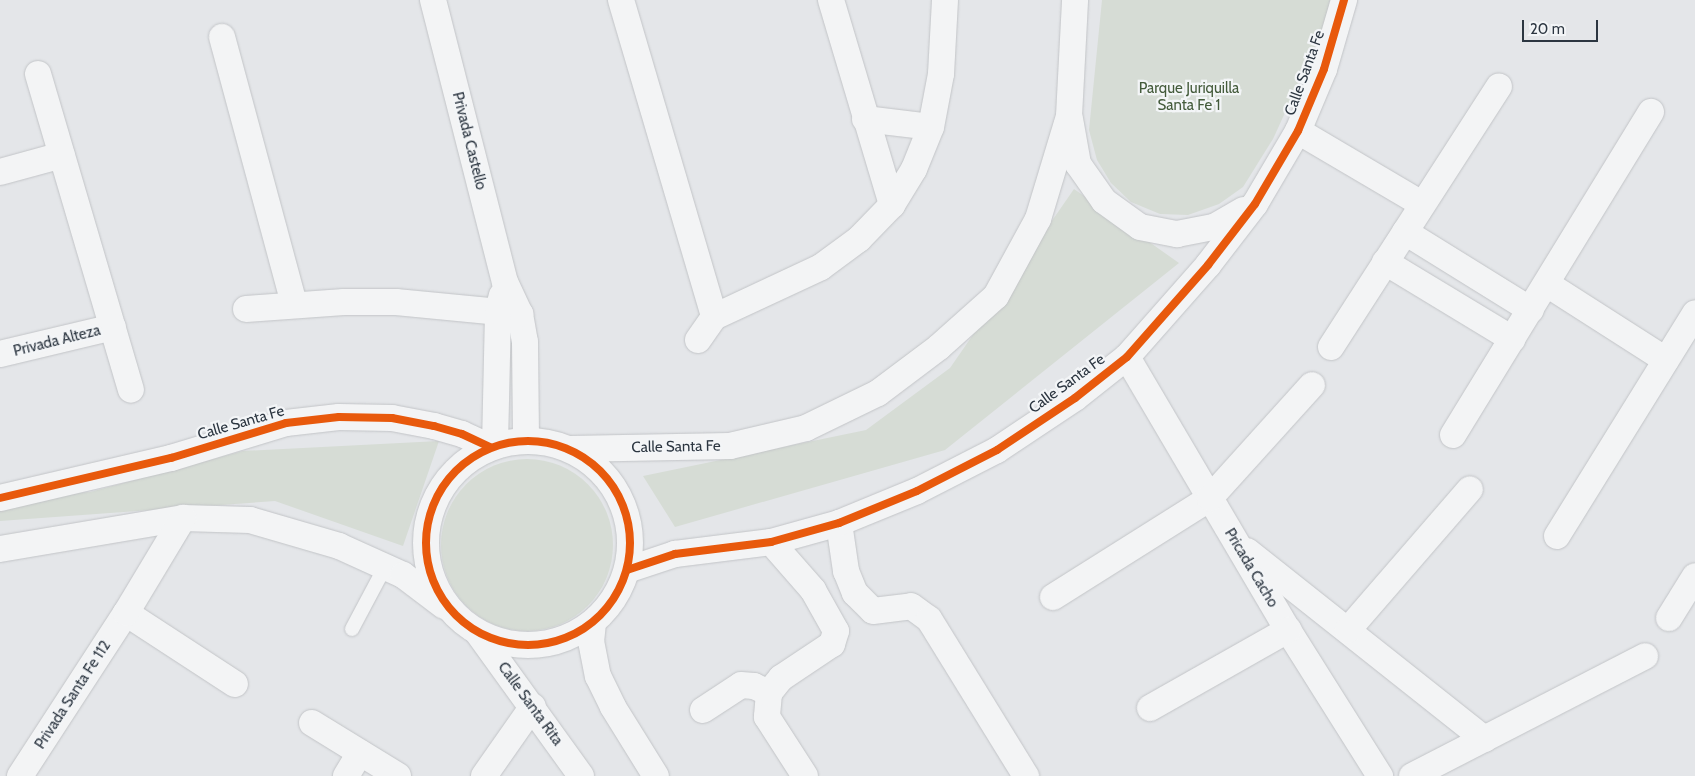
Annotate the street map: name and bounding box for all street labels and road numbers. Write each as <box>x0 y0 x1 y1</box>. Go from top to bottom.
street label: Calle Santa Fe <box>1281 28 1329 118</box>
street label: Privada Castello <box>448 90 490 192</box>
street label: Privada Alteza <box>11 321 103 361</box>
street label: Calle Santa Fe <box>1026 350 1108 418</box>
street label: Calle Santa Fe <box>196 402 286 444</box>
street label: Calle Santa Fe <box>631 437 721 457</box>
street label: Pricada Cacho <box>1220 525 1282 611</box>
street label: Privada Santa Fe 112 <box>31 637 115 753</box>
street label: Calle Santa Rita <box>494 659 566 749</box>

